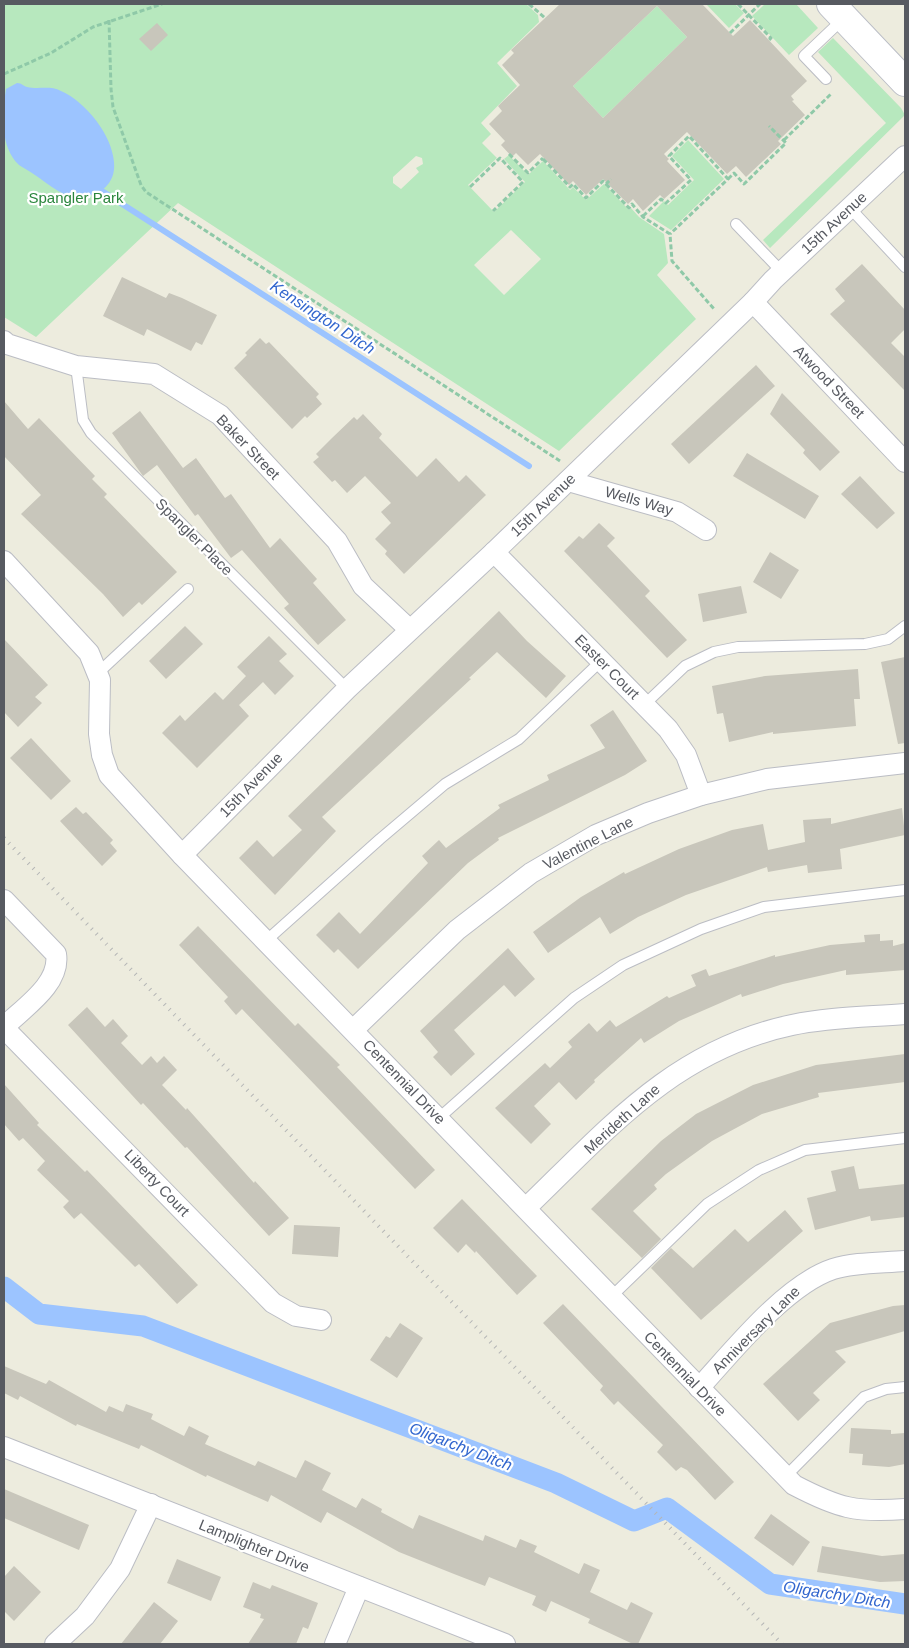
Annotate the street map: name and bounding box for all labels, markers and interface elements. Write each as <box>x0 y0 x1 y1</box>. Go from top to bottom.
street label: 15th Avenue <box>797 188 870 257</box>
park label: Spangler Park <box>28 189 124 206</box>
water label: Kensington Ditch <box>267 277 378 358</box>
street label: Atwood Street <box>791 342 869 422</box>
street label: Baker Street <box>213 411 284 483</box>
street label: 15th Avenue <box>507 470 578 540</box>
street label: Wells Way <box>603 483 676 518</box>
street label: Spangler Place <box>152 495 236 579</box>
street label: Easter Court <box>572 631 644 703</box>
street label: 15th Avenue <box>216 749 286 820</box>
street label: Valentine Lane <box>540 813 636 873</box>
street label: Centennial Drive <box>360 1036 449 1127</box>
street label: Merideth Lane <box>580 1080 663 1157</box>
street label: Liberty Court <box>121 1146 194 1220</box>
street label: Anniversary Lane <box>708 1282 803 1377</box>
street label: Centennial Drive <box>641 1328 730 1419</box>
water label: Oligarchy Ditch <box>407 1419 515 1474</box>
street label: Lamplighter Drive <box>197 1516 312 1575</box>
water label: Oligarchy Ditch <box>782 1578 892 1611</box>

